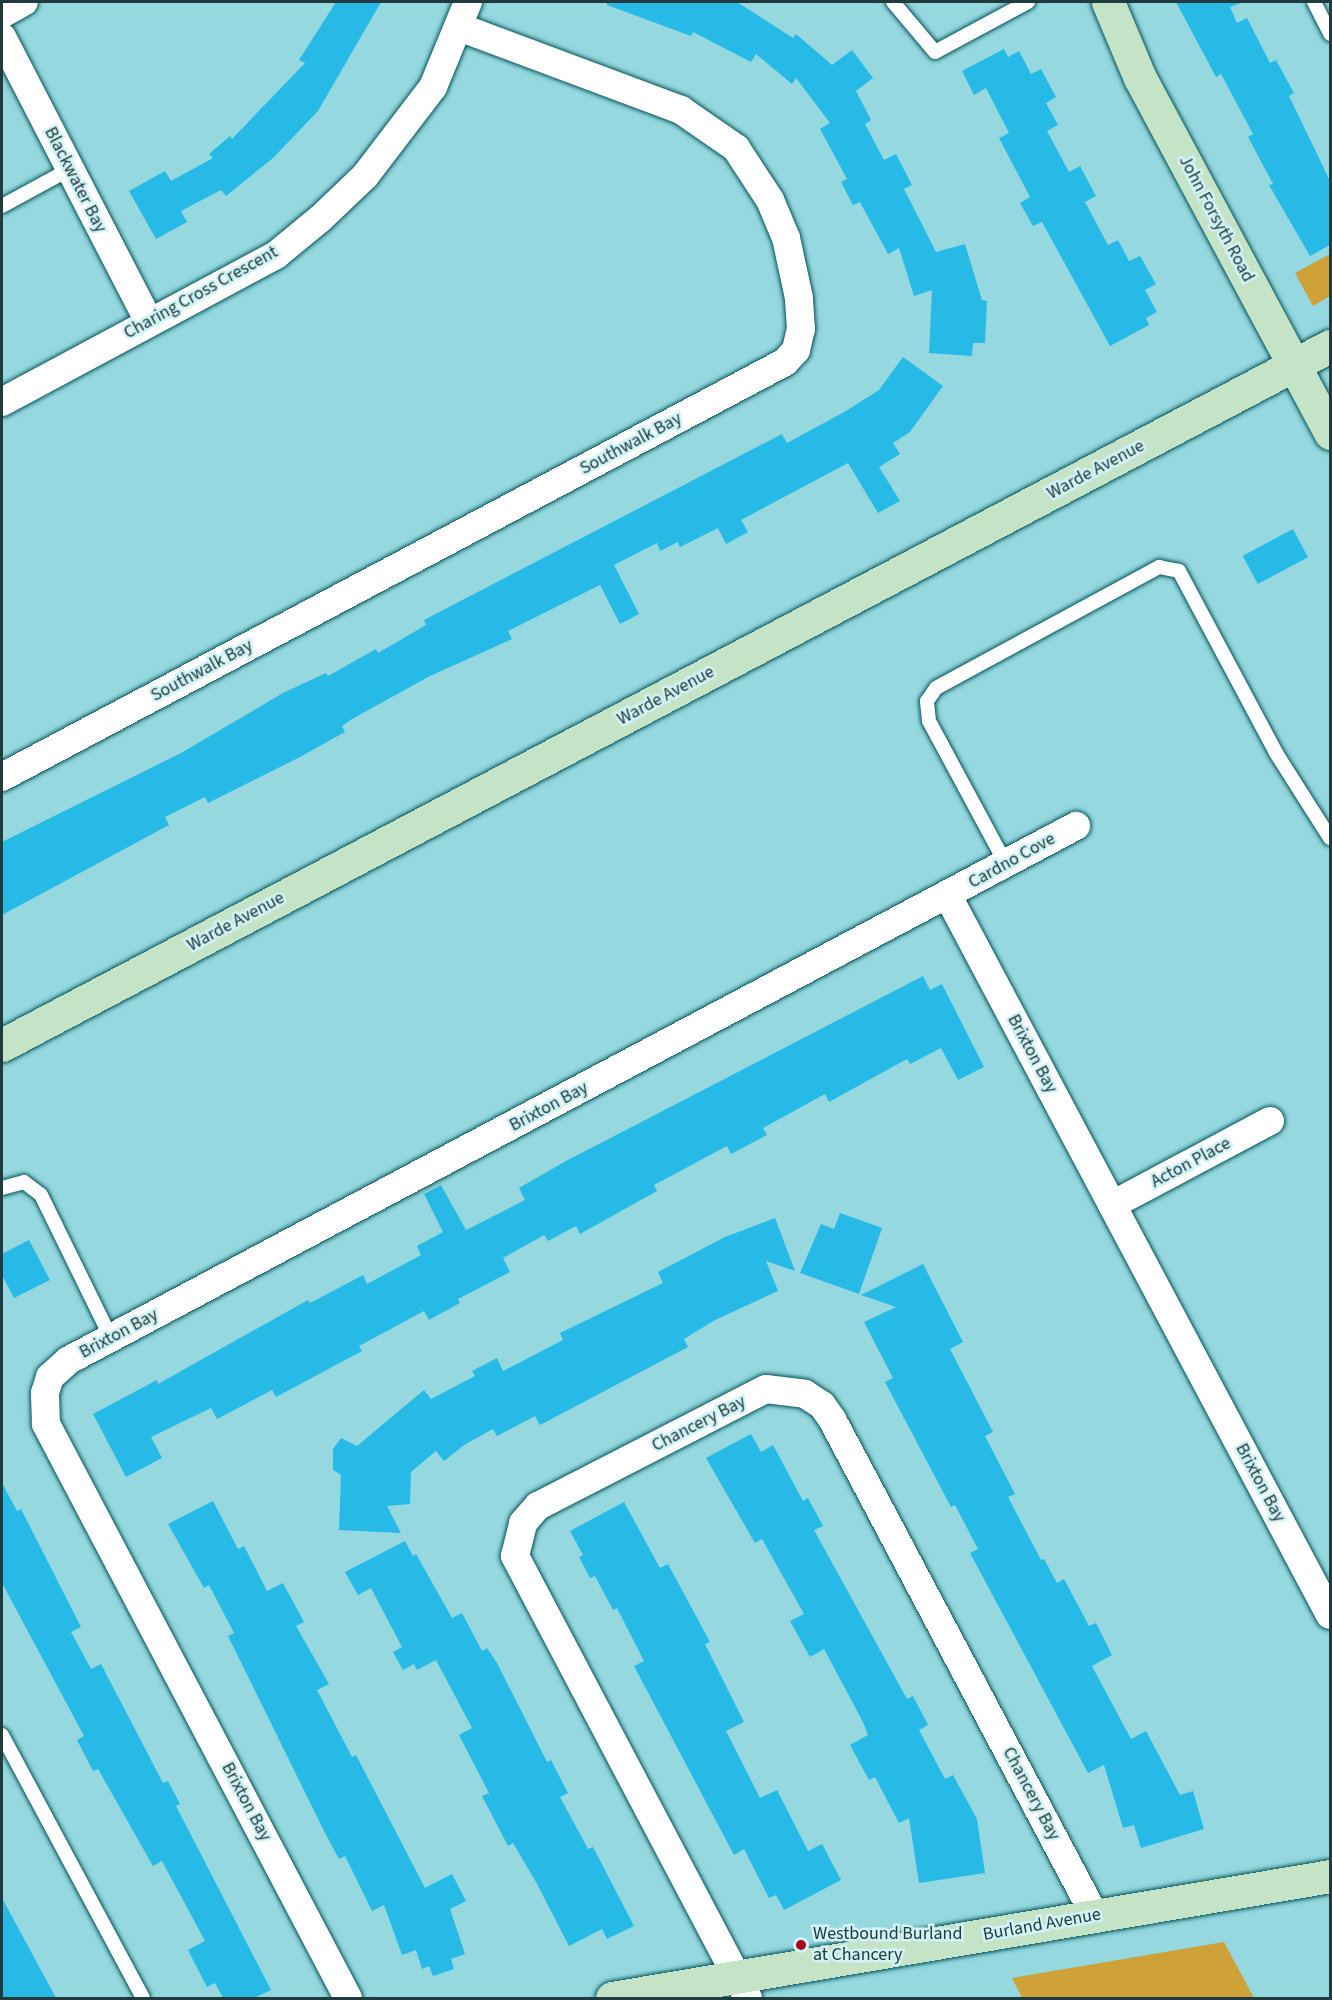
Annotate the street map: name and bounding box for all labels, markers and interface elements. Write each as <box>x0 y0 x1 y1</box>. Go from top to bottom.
street label: Blackwater Bay <box>39 124 111 236</box>
street label: John Forsyth Road <box>1174 152 1258 286</box>
street label: Charing Cross Crescent <box>120 242 282 344</box>
street label: Southwalk Bay <box>576 408 686 480</box>
street label: Warde Avenue <box>1044 435 1148 505</box>
street label: Southwalk Bay <box>147 635 257 707</box>
street label: Warde Avenue <box>614 661 718 731</box>
street label: Cardno Cove <box>965 828 1059 894</box>
street label: Warde Avenue <box>184 887 288 957</box>
street label: Brixton Bay <box>1002 1011 1062 1097</box>
street label: Brixton Bay <box>506 1077 592 1137</box>
street label: Acton Place <box>1147 1133 1235 1193</box>
street label: Brixton Bay <box>76 1304 162 1364</box>
street label: Chancery Bay <box>648 1391 750 1457</box>
street label: Brixton Bay <box>1230 1440 1290 1526</box>
street label: Chancery Bay <box>997 1744 1065 1844</box>
street label: Brixton Bay <box>216 1759 276 1845</box>
street label: Burland Avenue <box>981 1904 1103 1946</box>
place label: Westbound Burland at Chancery <box>813 1924 962 1966</box>
marker: Westbound Burland at Chancery <box>794 1938 808 1952</box>

